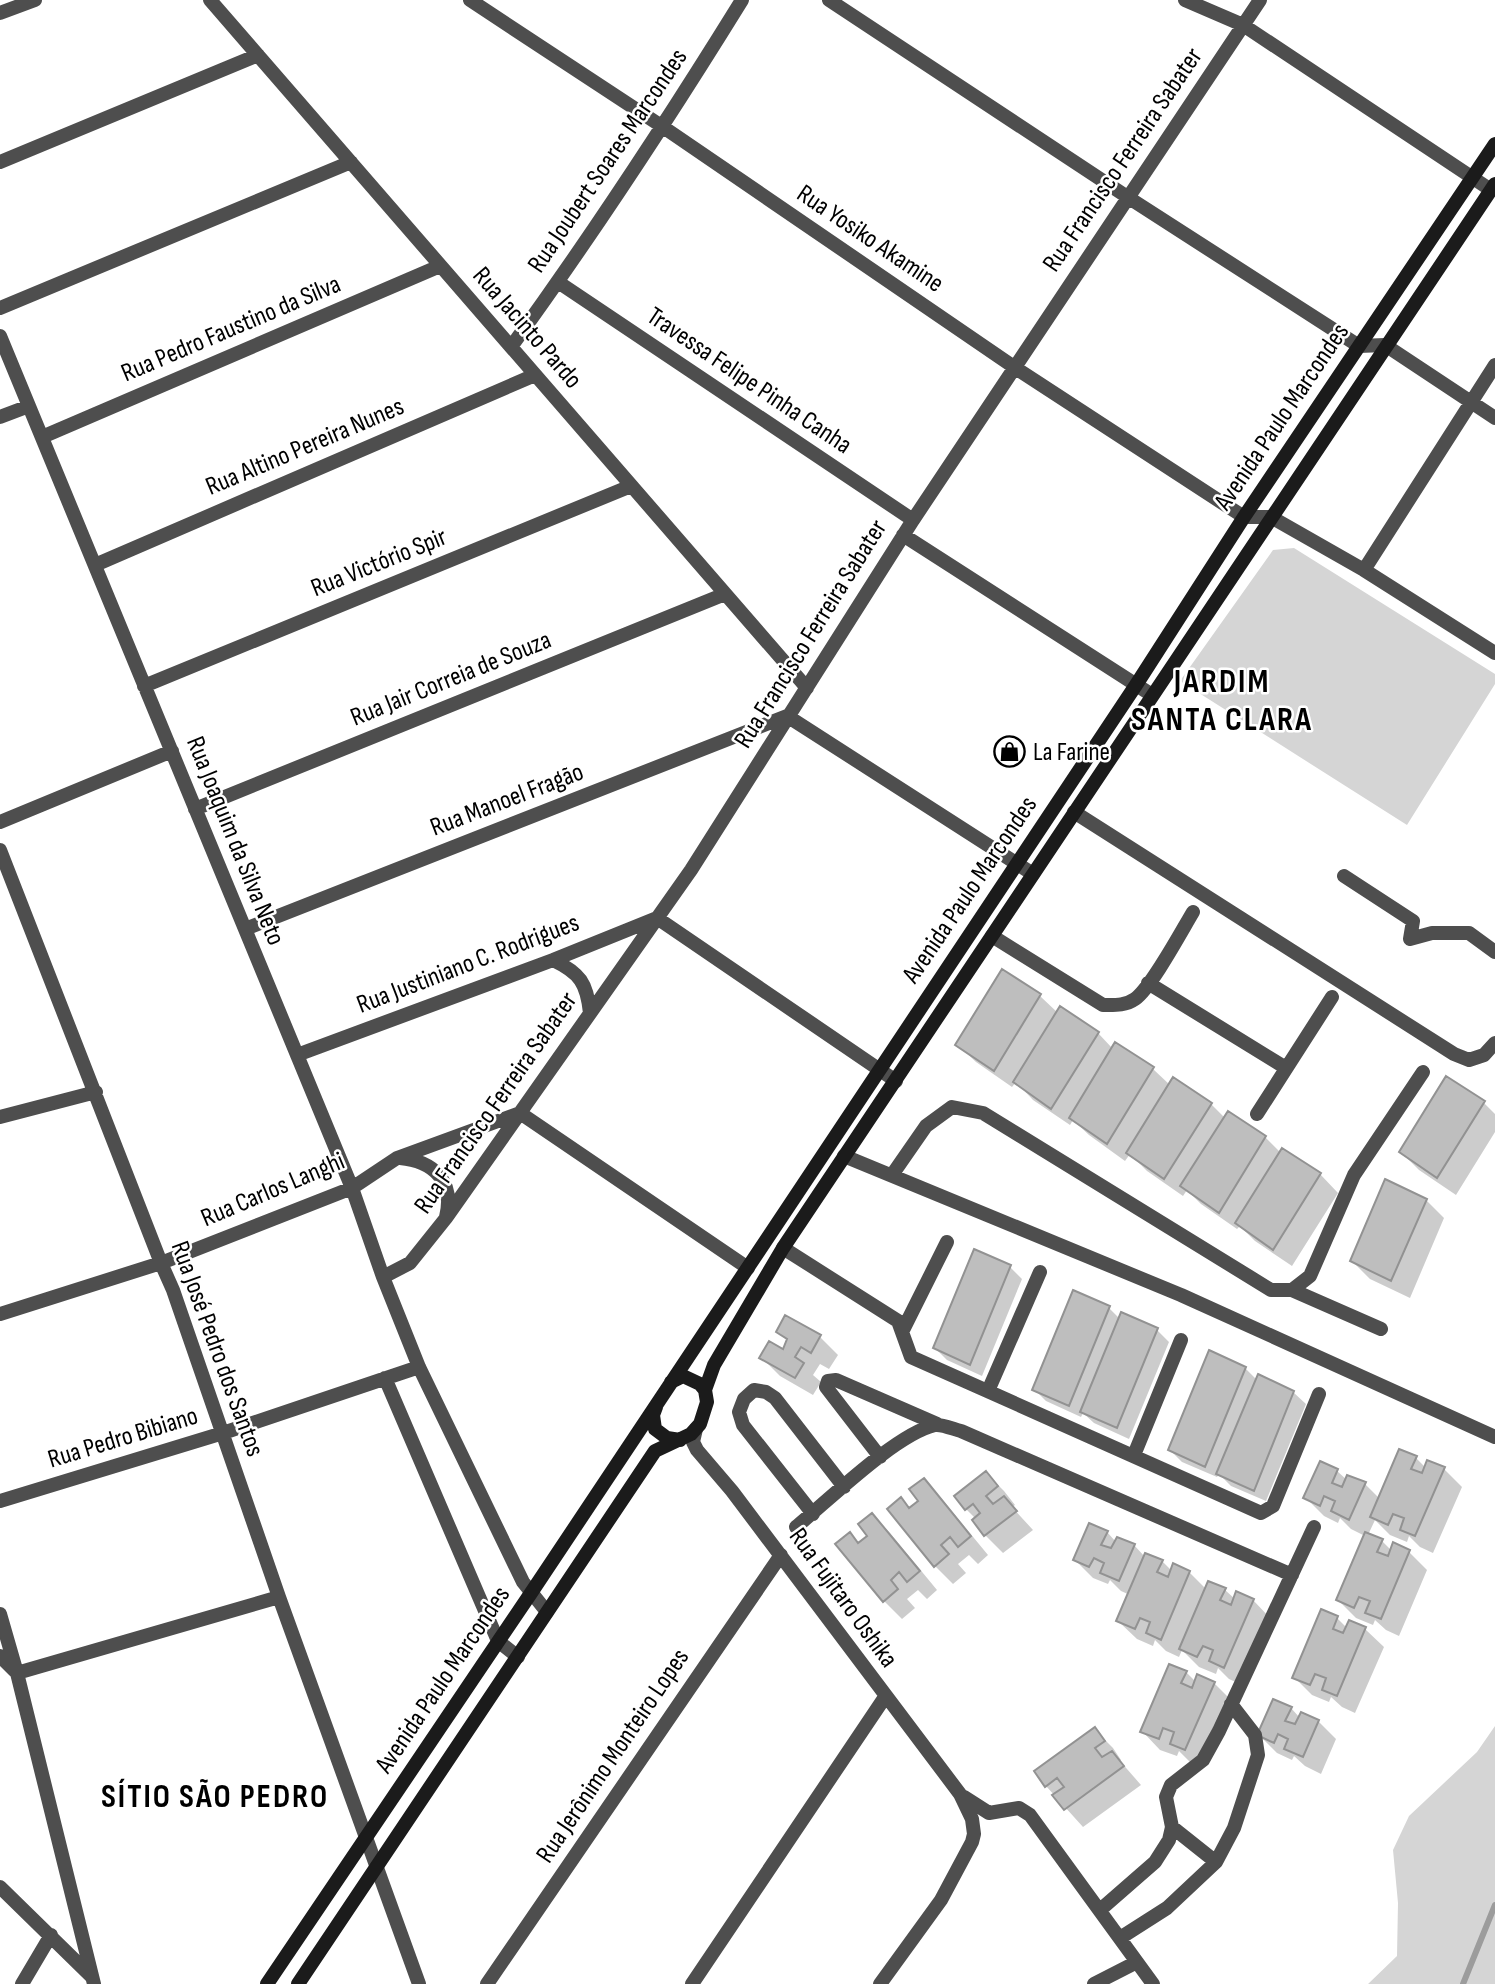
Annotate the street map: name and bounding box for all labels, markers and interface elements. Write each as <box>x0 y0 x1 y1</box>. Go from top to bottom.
street label: Rua Francisco Ferreira Sabater <box>1037 42 1210 278</box>
street label: Rua Joubert Soares Marcondes <box>522 43 694 279</box>
street label: Rua Yosiko Akamine <box>791 178 949 300</box>
street label: Rua Jacinto Pardo <box>466 261 588 395</box>
street label: Rua Pedro Faustino da Silva <box>117 269 345 389</box>
street label: Travessa Felipe Pinha Canha <box>641 301 857 461</box>
street label: Avenida Paulo Marcondes <box>1207 318 1356 517</box>
street label: Rua Altino Pereira Nunes <box>201 391 409 503</box>
street label: Rua Francisco Ferreira Sabater <box>728 514 894 754</box>
street label: Rua Victório Spir <box>307 522 452 604</box>
street label: Rua Jair Correia de Souza <box>346 625 556 733</box>
district label: JARDIM SANTA CLARA <box>1131 662 1313 740</box>
street label: Rua Joaquim da Silva Neto <box>179 732 291 950</box>
shop icon: La Farine <box>993 735 1027 769</box>
place label: La Farine <box>1033 737 1110 768</box>
street label: Rua Manoel Fragão <box>426 757 588 843</box>
street label: Avenida Paulo Marcondes <box>895 791 1044 990</box>
street label: Rua Justiniano C. Rodrigues <box>352 907 584 1021</box>
street label: Rua Francisco Ferreira Sabater <box>408 986 585 1220</box>
street label: Rua Carlos Langhi <box>197 1146 349 1234</box>
street label: Rua José Pedro dos Santos <box>164 1237 270 1461</box>
street label: Rua Pedro Bibiano <box>44 1400 202 1476</box>
street label: Rua Fujitaro Oshika <box>782 1522 904 1674</box>
street label: Avenida Paulo Marcondes <box>368 1581 517 1780</box>
street label: Rua Jerônimo Monteiro Lopes <box>530 1643 696 1869</box>
district label: SÍTIO SÃO PEDRO <box>101 1777 329 1817</box>

